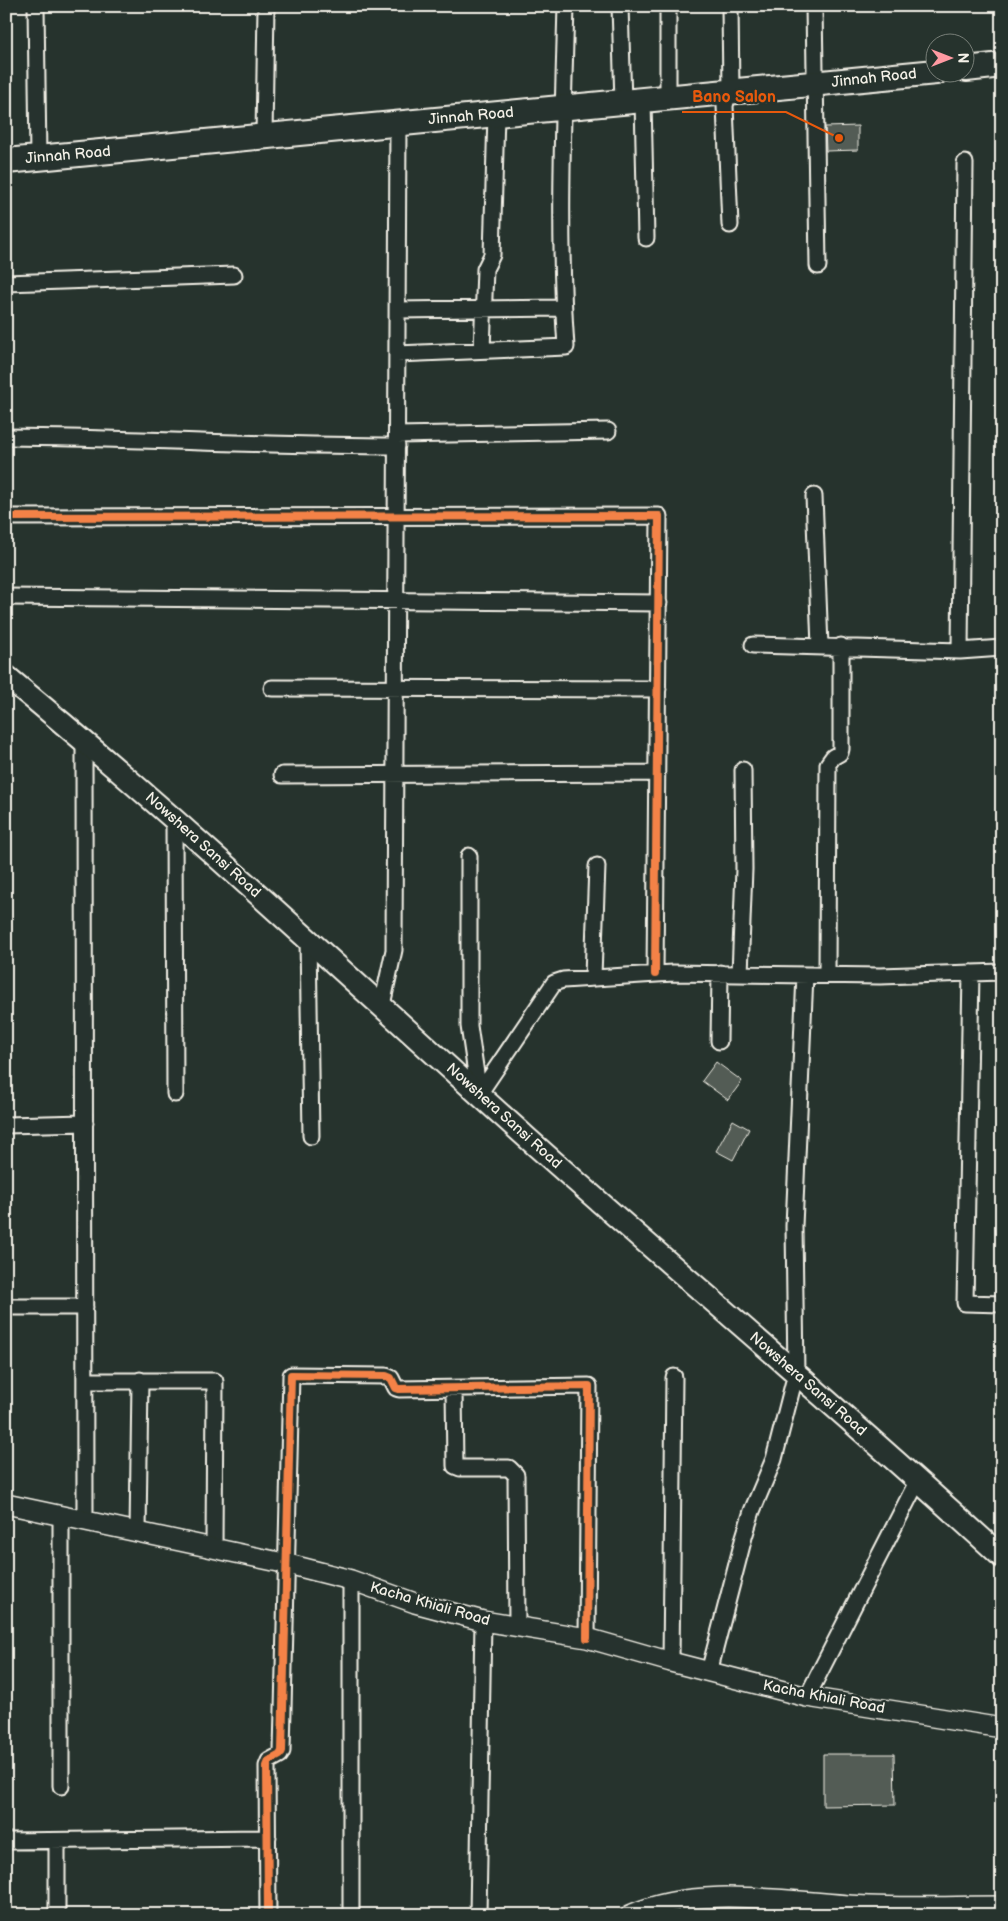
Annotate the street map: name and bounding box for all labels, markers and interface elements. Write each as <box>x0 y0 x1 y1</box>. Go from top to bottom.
north arrow <box>926 32 976 82</box>
text: N <box>954 53 971 63</box>
street label: Jinnah Road <box>830 64 918 92</box>
callout: Bano Salon <box>682 81 786 112</box>
text: Bano Salon <box>692 88 776 107</box>
street label: Jinnah Road <box>428 103 514 129</box>
street label: Jinnah Road <box>25 142 111 168</box>
street label: Nowshera Sansi Road <box>141 788 265 902</box>
street label: Nowshera Sansi Road <box>442 1059 566 1173</box>
street label: Nowshera Sansi Road <box>746 1328 870 1440</box>
street label: Kacha Khiali Road <box>368 1578 492 1630</box>
street label: Kacha Khiali Road <box>761 1676 887 1718</box>

